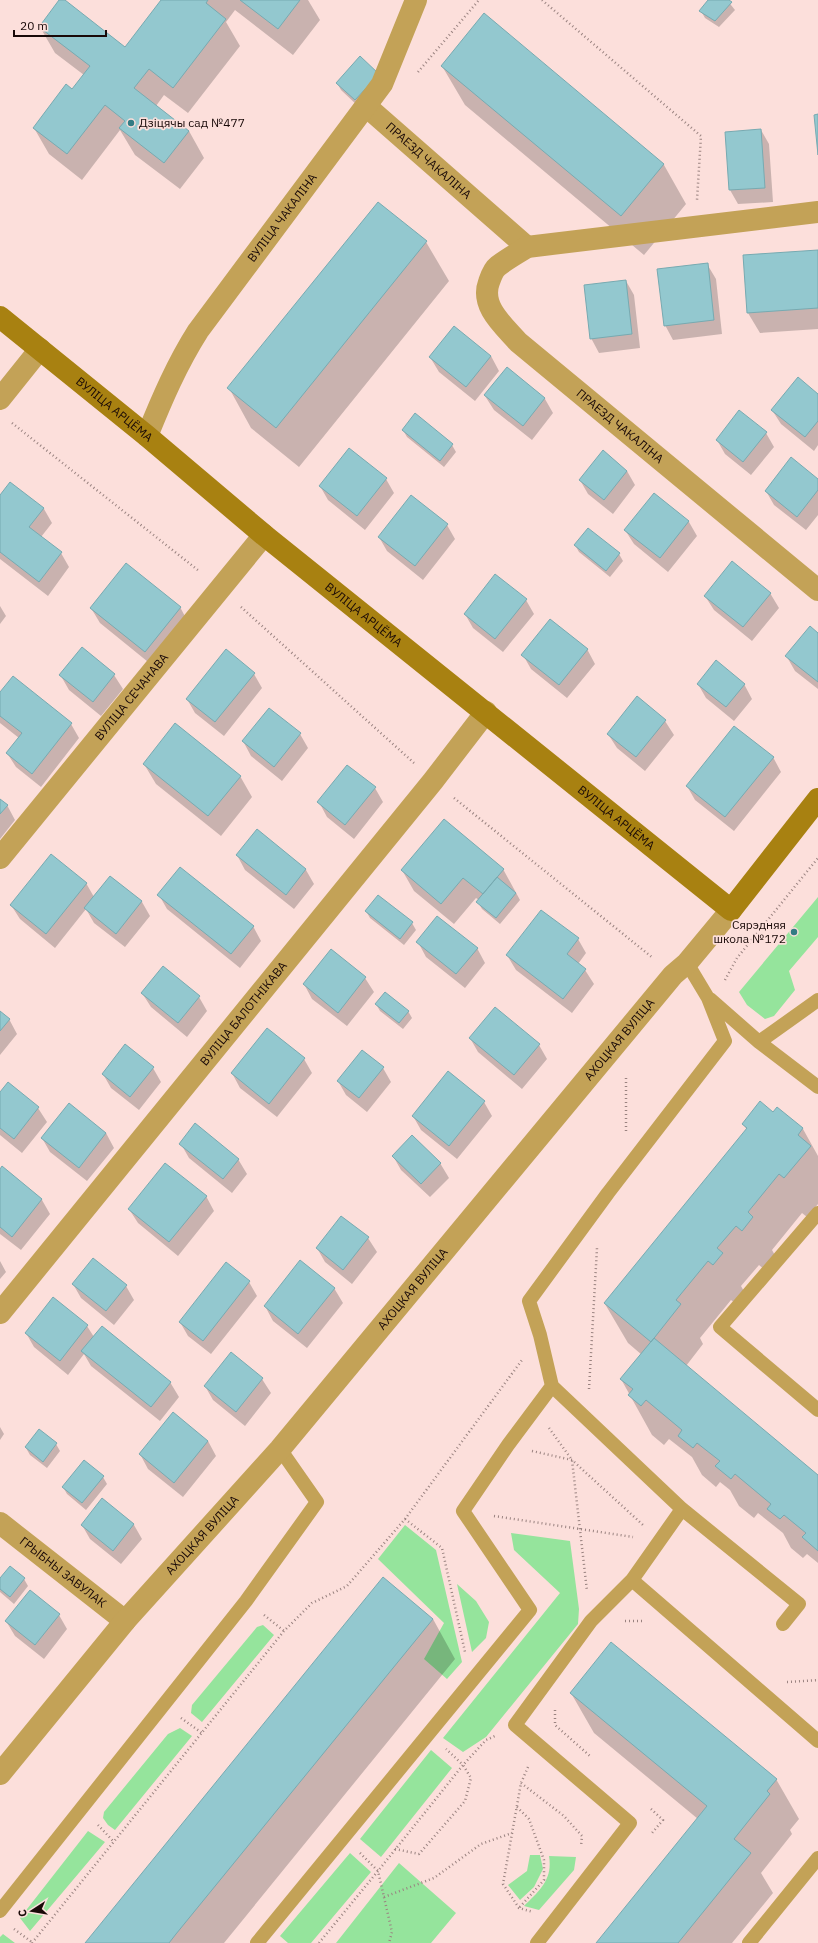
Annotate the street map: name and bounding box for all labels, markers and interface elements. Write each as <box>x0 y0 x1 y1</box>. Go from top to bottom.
scale bar <box>14 12 106 38</box>
text: 20 m <box>20 18 48 33</box>
place label: Дзіцячы сад №477 <box>139 115 245 130</box>
marker: Дзіцячы сад №477 <box>126 118 136 128</box>
street label: ПРАЕЗД ЧАКАЛІНА <box>383 119 475 202</box>
street label: ВУЛІЦА ЧАКАЛІНА <box>244 170 320 265</box>
street label: ВУЛІЦА АРЦЁМА <box>73 373 156 445</box>
street label: ПРАЕЗД ЧАКАЛІНА <box>573 385 667 466</box>
street label: ВУЛІЦА АРЦЁМА <box>322 579 406 650</box>
street label: ВУЛІЦА СЕЧАНАВА <box>91 650 171 743</box>
street label: ВУЛІЦА АРЦЁМА <box>575 782 658 853</box>
place label: Сярэдняя школа №172 <box>713 917 786 946</box>
marker: Сярэдняя школа №172 <box>789 927 799 937</box>
street label: ВУЛІЦА БАЛОТНІКАВА <box>197 958 290 1068</box>
street label: АХОЦКАЯ ВУЛІЦА <box>581 995 658 1083</box>
street label: АХОЦКАЯ ВУЛІЦА <box>374 1244 451 1333</box>
street label: АХОЦКАЯ ВУЛІЦА <box>162 1492 242 1578</box>
street label: ГРЫБНЫ ЗАВУЛАК <box>17 1533 110 1611</box>
north arrow <box>12 1891 52 1931</box>
text: С <box>15 1908 30 1918</box>

